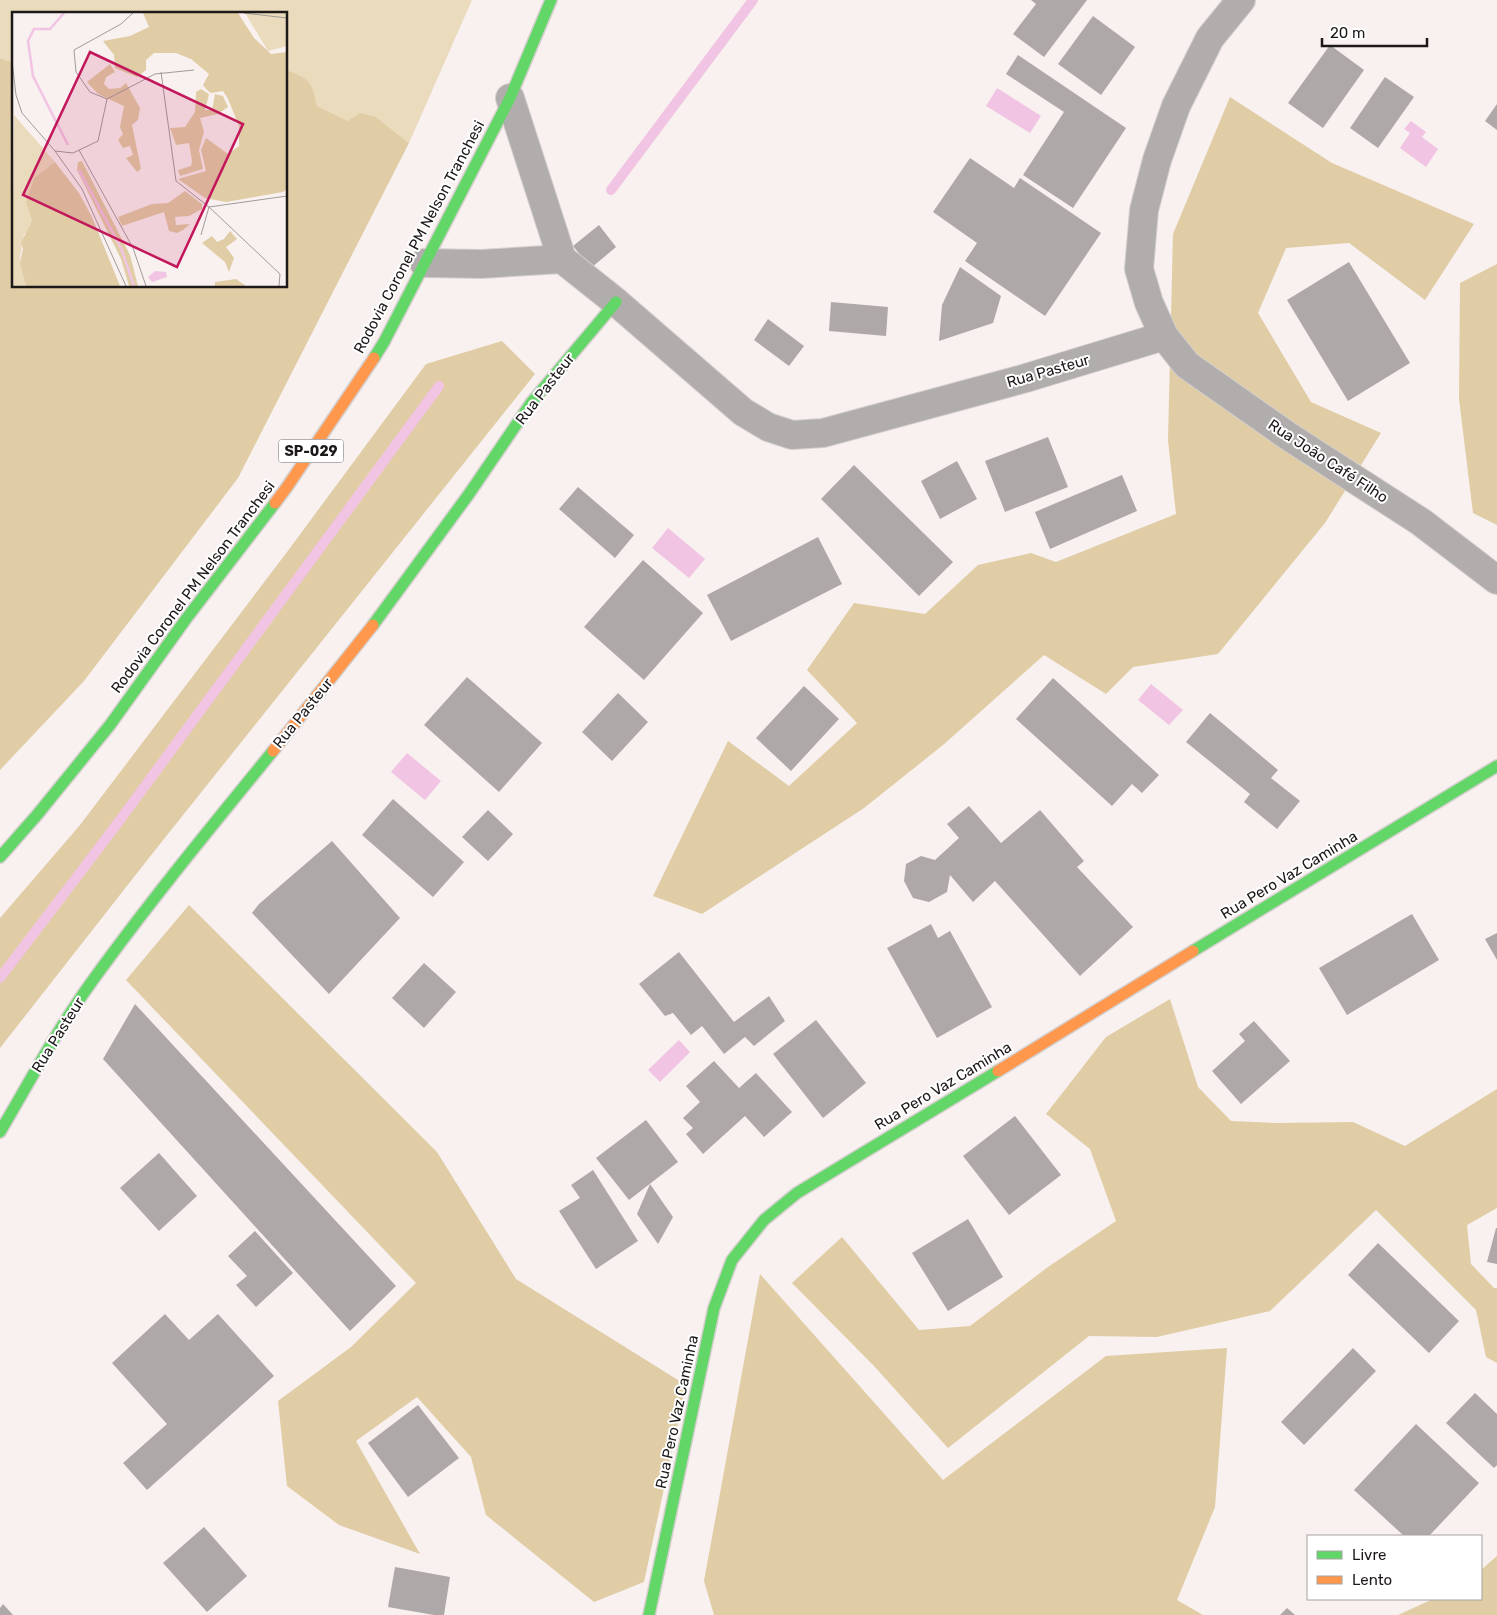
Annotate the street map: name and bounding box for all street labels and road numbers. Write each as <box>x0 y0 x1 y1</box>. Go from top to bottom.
street label: Rodovia Coronel PM Nelson Tranchesi <box>350 118 488 356</box>
street label: Rua Pasteur <box>512 350 579 428</box>
street label: Rua Pasteur <box>1005 351 1092 391</box>
street label: Rua João Café Filho <box>1265 416 1391 506</box>
road number: SP-029 <box>278 440 344 462</box>
street label: Rodovia Coronel PM Nelson Tranchesi <box>107 477 279 697</box>
street label: Rua Pasteur <box>269 674 337 752</box>
street label: Rua Pero Vaz Caminha <box>1217 827 1361 923</box>
street label: Rua Pasteur <box>28 994 88 1076</box>
street label: Rua Pero Vaz Caminha <box>871 1038 1015 1134</box>
street label: Rua Pero Vaz Caminha <box>652 1334 702 1490</box>

